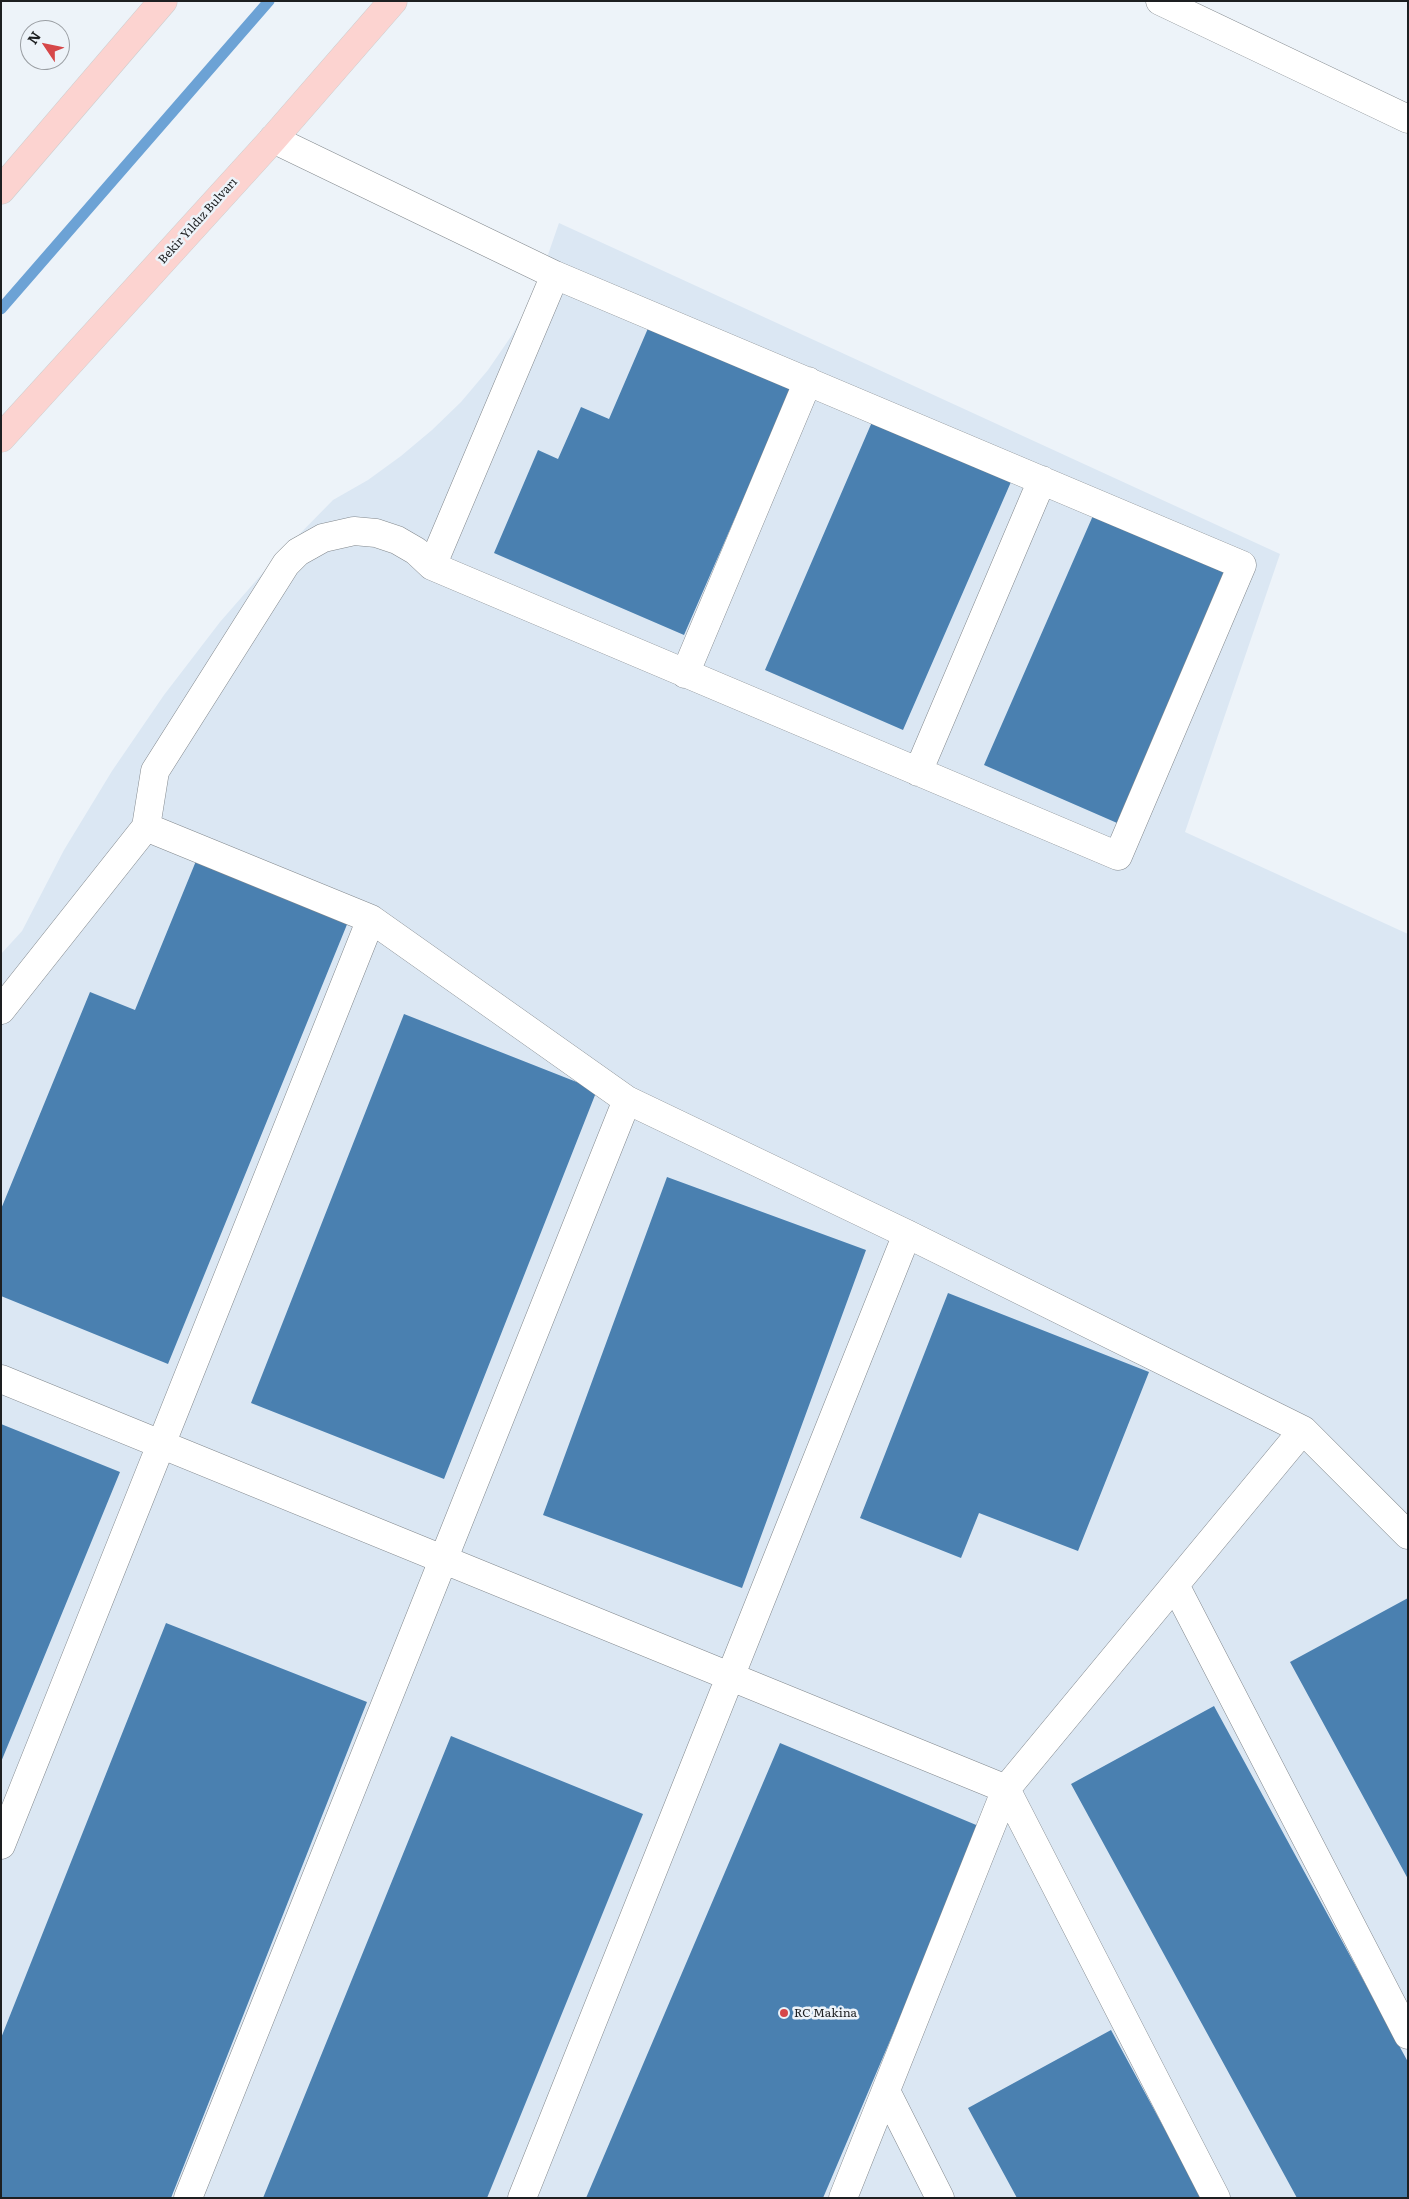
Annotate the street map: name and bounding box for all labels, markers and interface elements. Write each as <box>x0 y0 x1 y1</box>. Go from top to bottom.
north arrow <box>20 20 70 70</box>
text: N <box>22 27 45 48</box>
street label: Bekir Yıldız Bulvarı <box>156 175 240 267</box>
place label: RC Makina <box>794 2006 857 2020</box>
marker: RC Makina <box>778 2007 790 2019</box>

